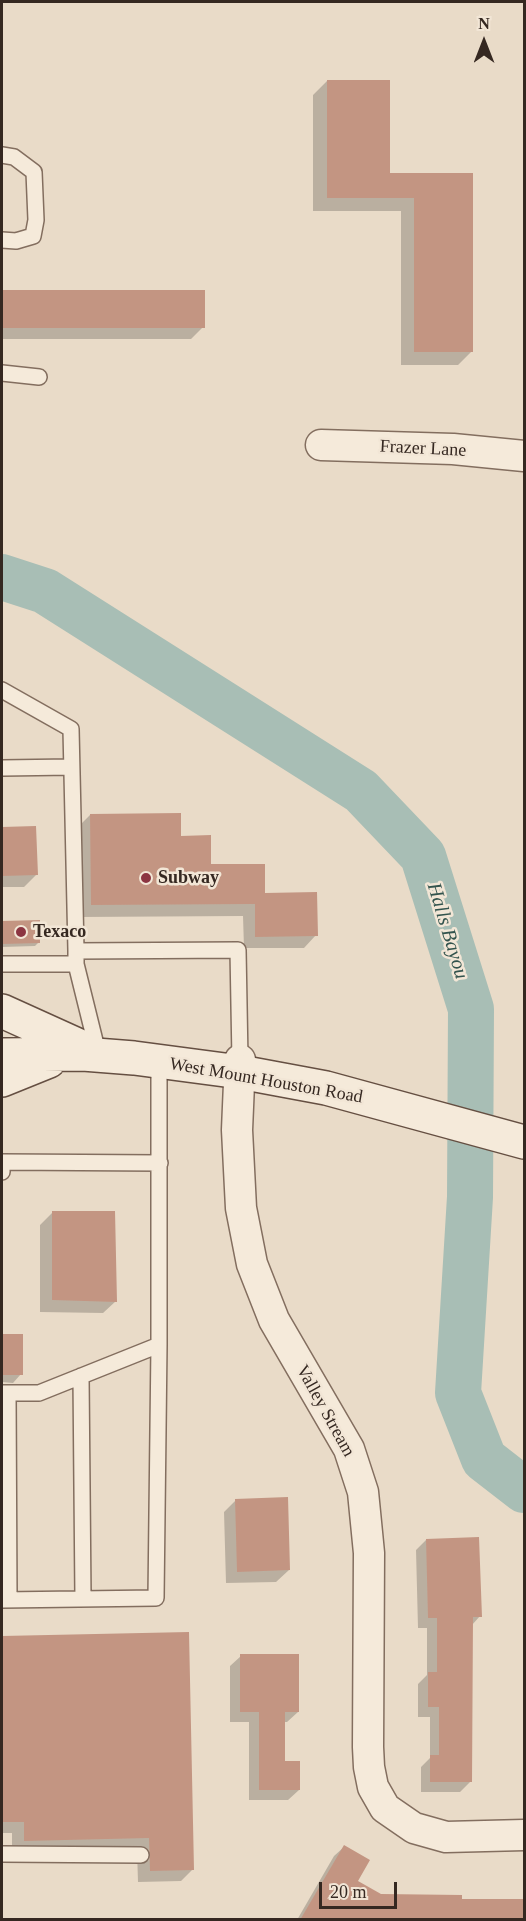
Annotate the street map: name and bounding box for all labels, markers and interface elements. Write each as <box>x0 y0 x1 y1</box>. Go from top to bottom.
north arrow <box>454 12 514 72</box>
text: N <box>478 15 490 32</box>
street label: Frazer Lane <box>379 436 467 462</box>
place label: Subway <box>158 867 219 889</box>
marker: Subway <box>139 871 153 885</box>
water label: Halls Bayou <box>421 880 473 982</box>
place label: Texaco <box>33 921 86 943</box>
marker: Texaco <box>14 925 28 939</box>
street label: West Mount Houston Road <box>168 1053 364 1109</box>
street label: Valley Stream <box>291 1361 359 1461</box>
scale bar <box>322 1870 400 1908</box>
text: 20 m <box>330 1882 367 1902</box>

